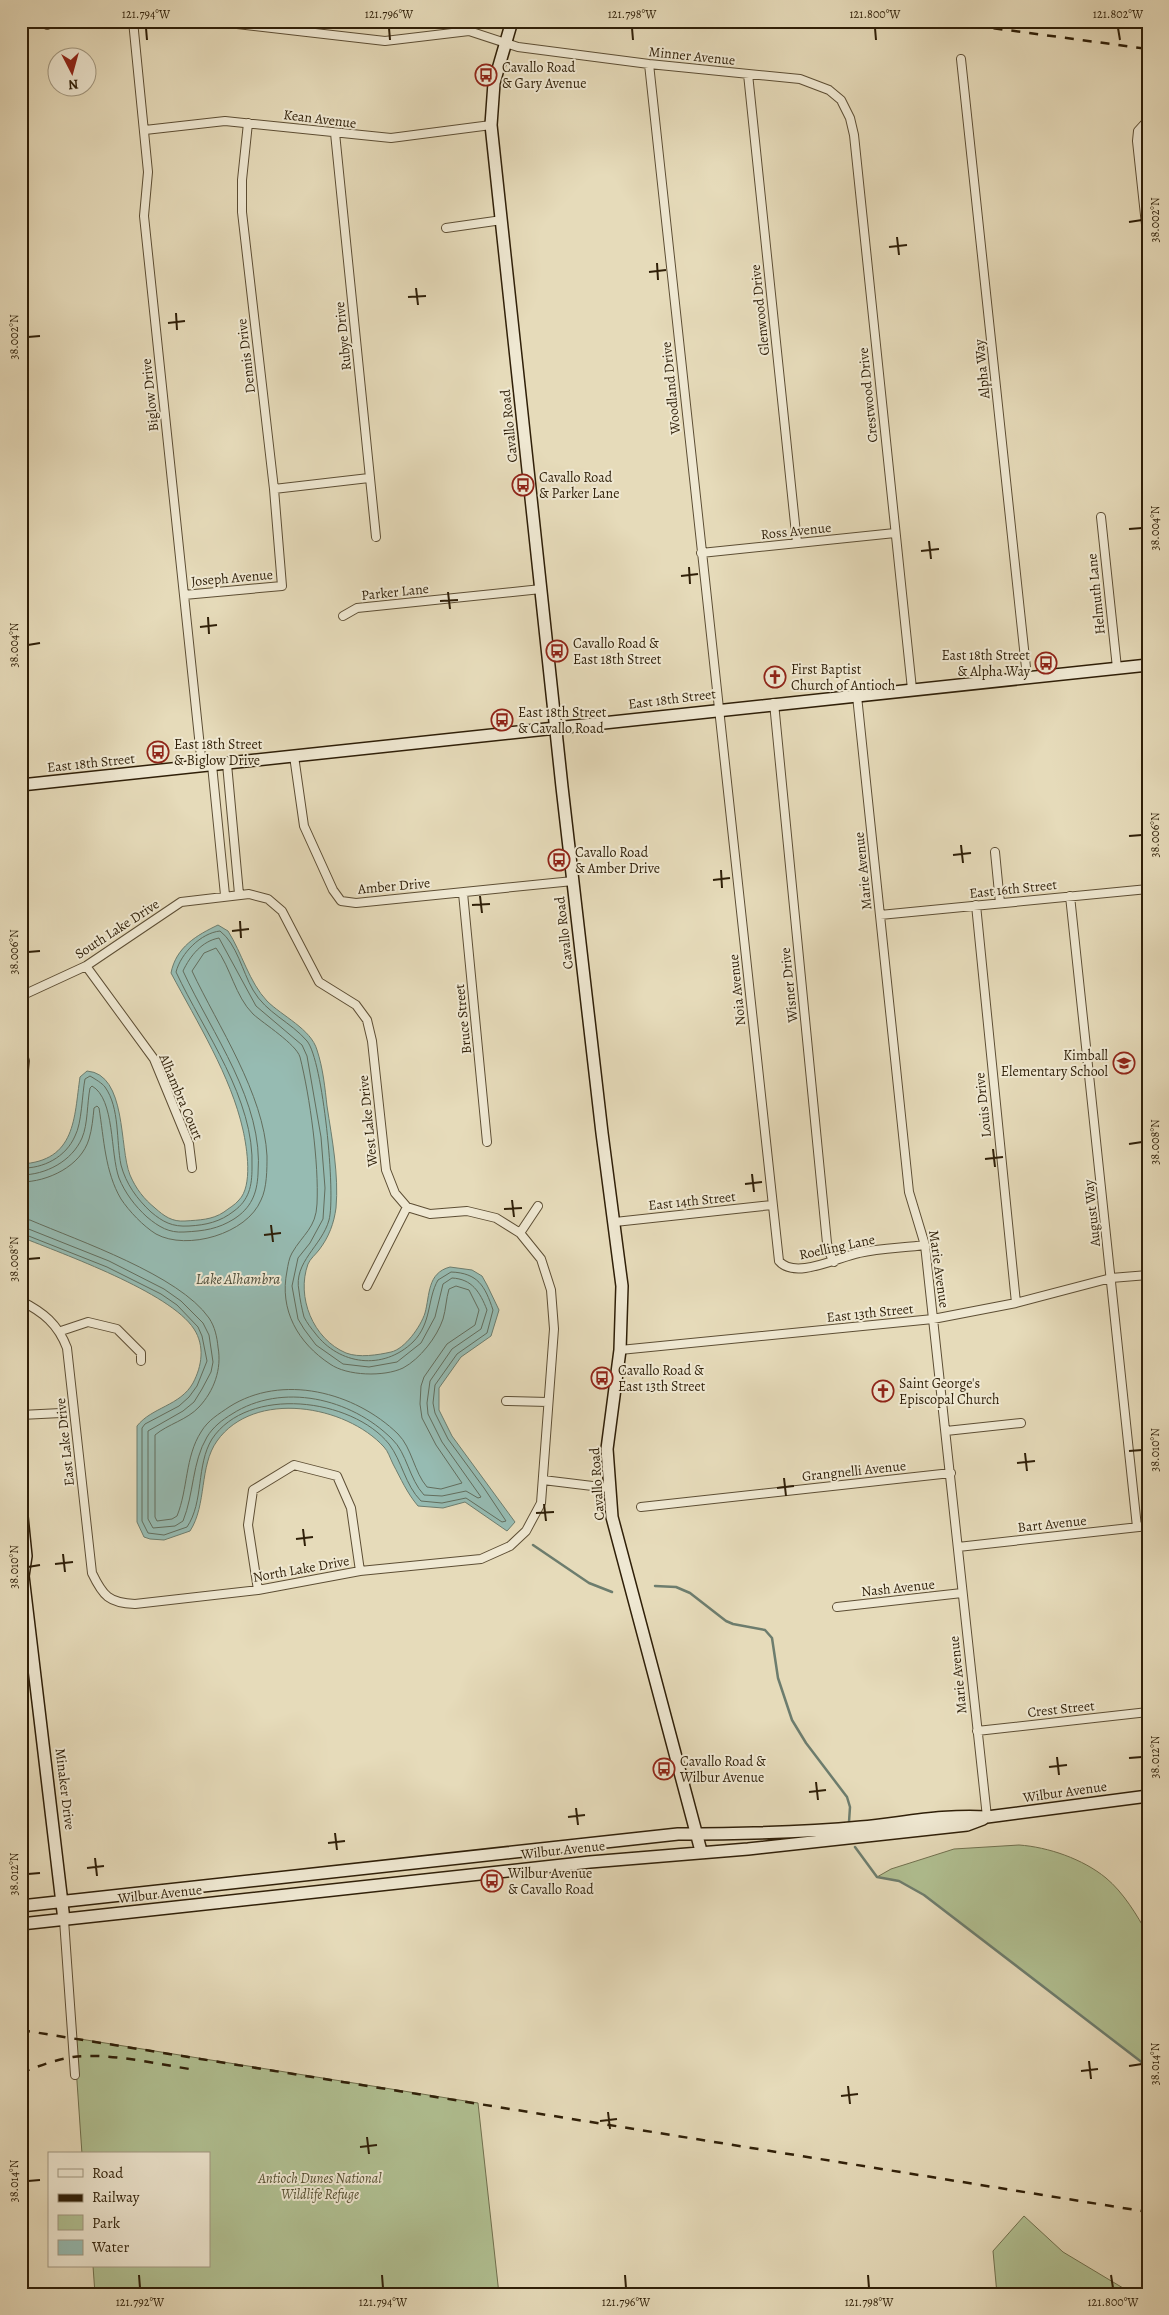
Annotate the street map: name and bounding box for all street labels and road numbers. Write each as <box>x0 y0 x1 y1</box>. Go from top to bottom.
street label: Minner Avenue <box>648 42 736 70</box>
street label: Kean Avenue <box>282 105 358 133</box>
street label: Glenwood Drive <box>746 263 774 357</box>
street label: Rubye Drive <box>330 301 356 371</box>
street label: Dennis Drive <box>232 317 260 395</box>
street label: Alpha Way <box>969 337 995 401</box>
street label: Woodland Drive <box>657 341 685 436</box>
street label: Crestwood Drive <box>854 346 882 444</box>
street label: Biglow Drive <box>137 357 163 433</box>
street label: Cavallo Road <box>496 388 522 463</box>
street label: Ross Avenue <box>760 518 832 544</box>
street label: Helmuth Lane <box>1082 552 1110 636</box>
street label: Joseph Avenue <box>190 565 274 591</box>
street label: Parker Lane <box>360 579 430 605</box>
street label: East 18th Street <box>627 684 717 714</box>
street label: East 18th Street <box>46 749 136 777</box>
street label: Marie Avenue <box>849 831 877 911</box>
street label: Amber Drive <box>356 873 431 899</box>
street label: East 16th Street <box>968 875 1058 903</box>
street label: South Lake Drive <box>71 895 163 963</box>
street label: Cavallo Road <box>550 895 578 971</box>
street label: Wisner Drive <box>776 946 803 1025</box>
street label: Noia Avenue <box>724 953 750 1027</box>
street label: Bruce Street <box>450 983 476 1055</box>
street label: Alhambra Court <box>154 1050 208 1143</box>
street label: Louis Drive <box>970 1071 996 1139</box>
street label: West Lake Drive <box>354 1074 382 1169</box>
street label: August Way <box>1079 1178 1105 1249</box>
street label: East 14th Street <box>647 1187 737 1215</box>
street label: Marie Avenue <box>924 1229 954 1309</box>
street label: Roelling Lane <box>797 1230 877 1264</box>
street label: East 13th Street <box>826 1299 915 1327</box>
street label: East Lake Drive <box>51 1397 79 1487</box>
street label: Cavallo Road <box>585 1446 609 1521</box>
street label: Grangnelli Avenue <box>801 1456 907 1486</box>
street label: Bart Avenue <box>1017 1511 1087 1537</box>
street label: North Lake Drive <box>251 1551 351 1587</box>
street label: Nash Avenue <box>860 1575 936 1601</box>
street label: Marie Avenue <box>944 1635 972 1715</box>
street label: Crest Street <box>1026 1696 1096 1722</box>
street label: Minaker Drive <box>51 1747 79 1831</box>
street label: Wilbur Avenue <box>1021 1777 1108 1807</box>
street label: Wilbur Avenue <box>519 1836 606 1864</box>
street label: Wilbur Avenue <box>116 1880 203 1908</box>

